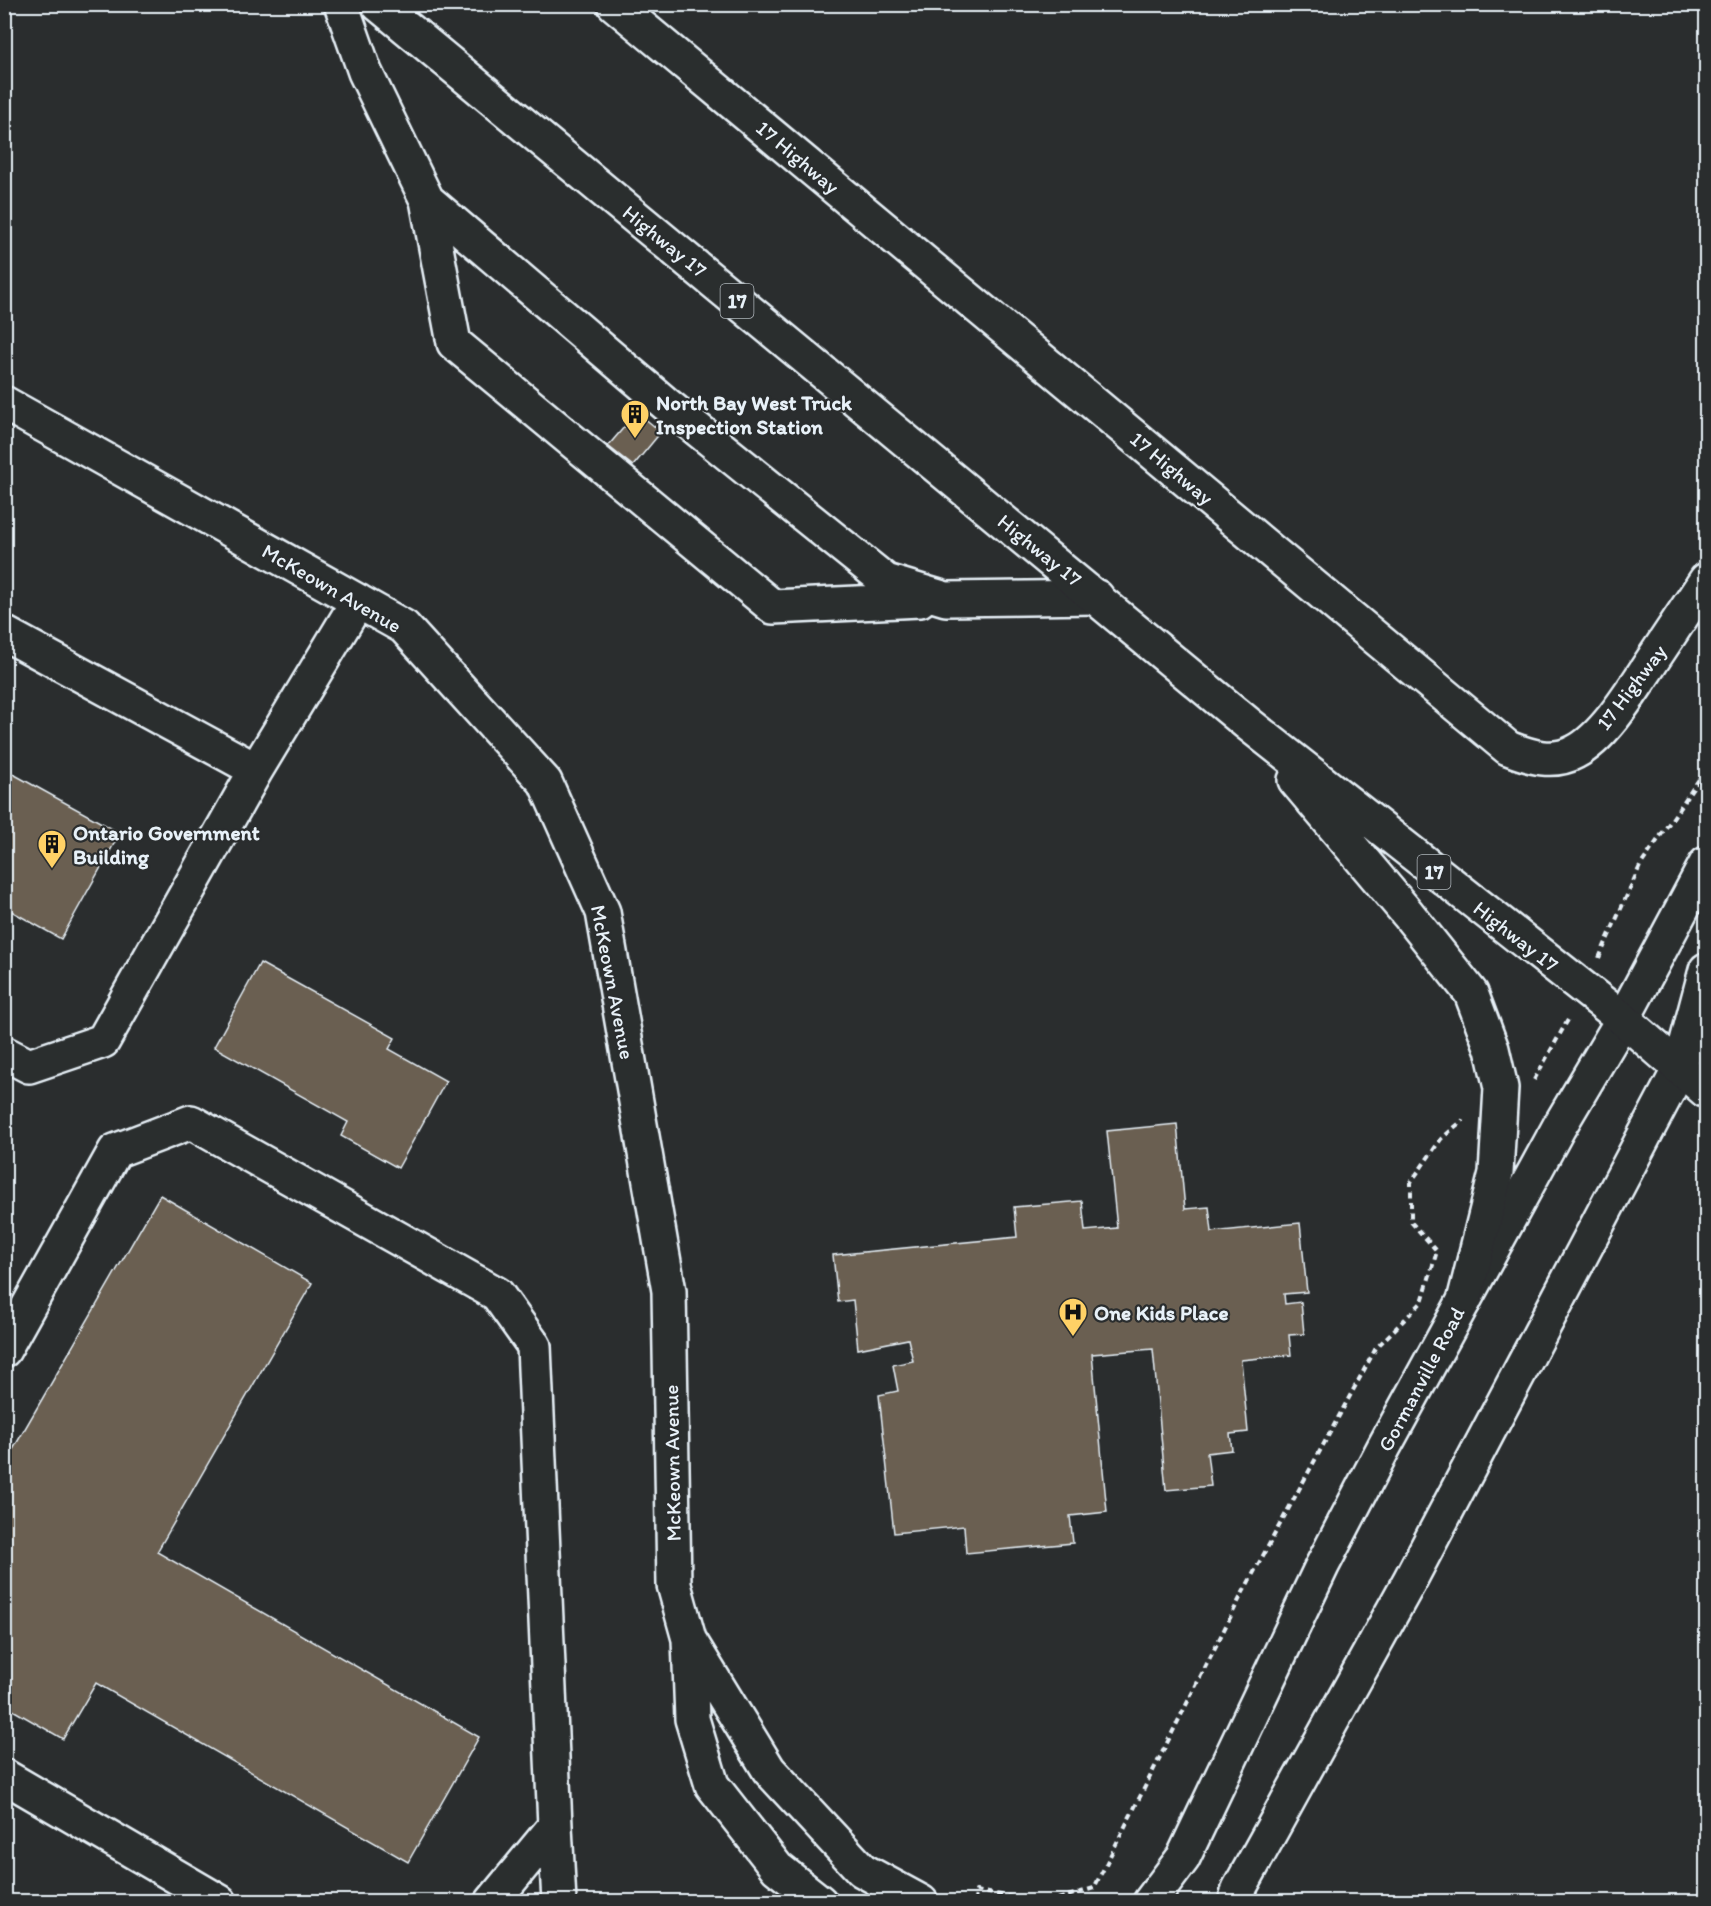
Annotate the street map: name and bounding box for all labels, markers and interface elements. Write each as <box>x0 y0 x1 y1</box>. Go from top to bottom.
street label: 17 Highway <box>751 115 845 199</box>
street label: Highway 17 <box>618 200 712 282</box>
road number: 17 <box>720 284 754 318</box>
place label: North Bay West Truck Inspection Station <box>656 390 853 440</box>
building icon: North Bay West Truck Inspection Station <box>619 398 651 440</box>
street label: 17 Highway <box>1125 426 1219 510</box>
street label: Highway 17 <box>993 509 1087 591</box>
street label: McKeown Avenue <box>258 538 406 638</box>
street label: 17 Highway <box>1591 639 1671 735</box>
place label: Ontario Government Building <box>73 820 260 870</box>
building icon: Ontario Government Building <box>36 828 68 870</box>
road number: 17 <box>1418 855 1450 889</box>
street label: Highway 17 <box>1469 895 1563 977</box>
street label: McKeown Avenue <box>586 903 640 1061</box>
hospital icon: One Kids Place <box>1057 1296 1089 1338</box>
place label: One Kids Place <box>1094 1300 1228 1325</box>
street label: Gormanville Road <box>1372 1302 1470 1456</box>
street label: McKeown Avenue <box>658 1384 686 1542</box>

